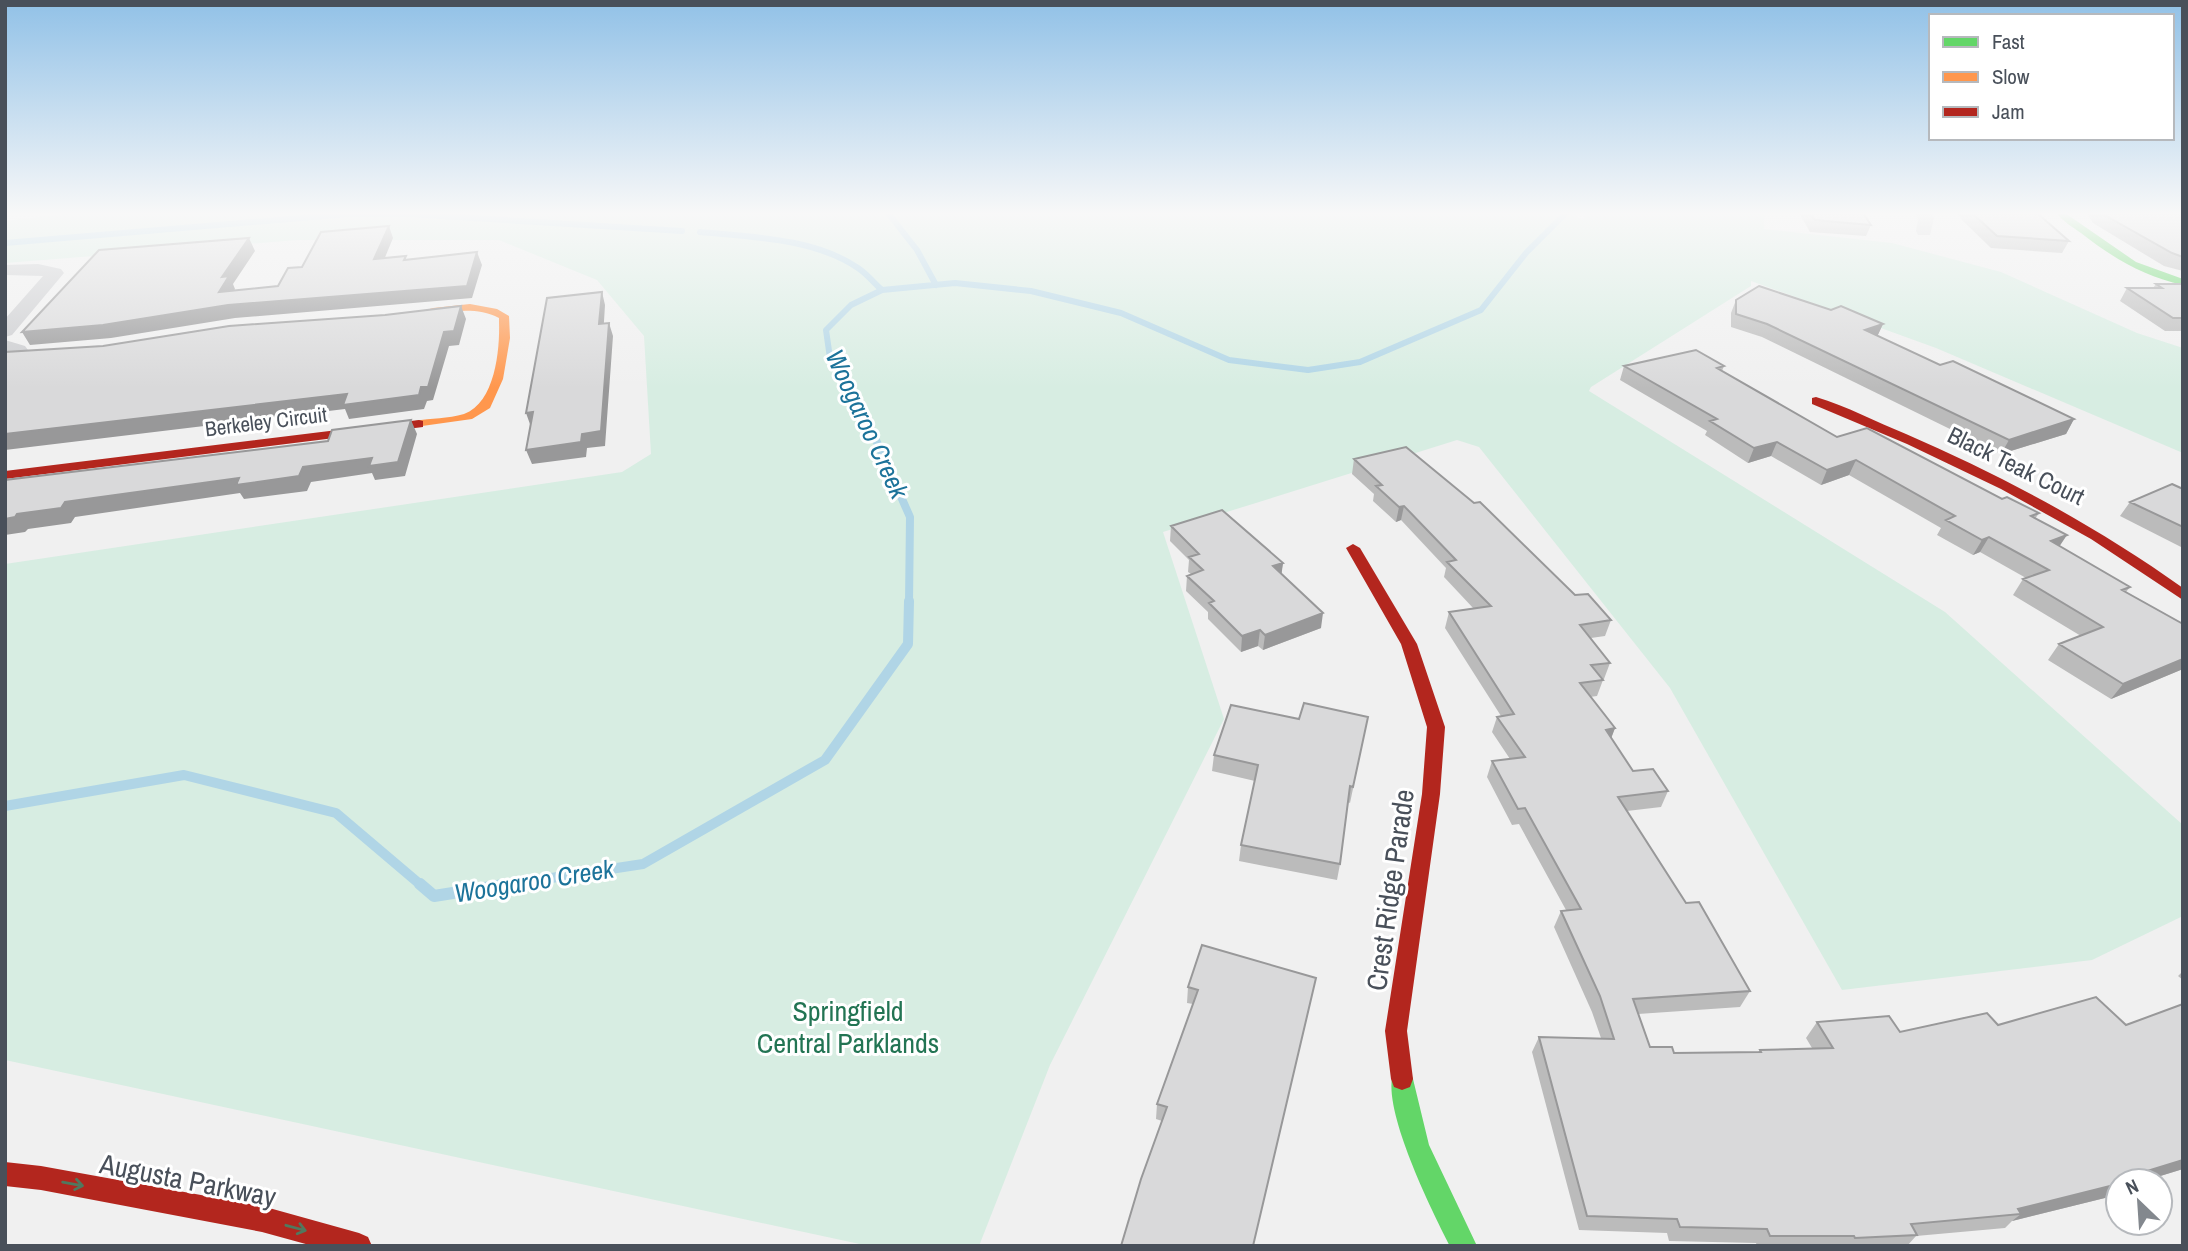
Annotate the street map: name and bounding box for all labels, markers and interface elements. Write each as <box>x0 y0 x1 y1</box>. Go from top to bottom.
legend <box>1929 14 2174 140</box>
text: Fast <box>1992 27 2025 56</box>
text: Slow <box>1992 62 2030 91</box>
text: Jam <box>1992 97 2025 126</box>
water label: Woogaroo Creek <box>818 344 918 505</box>
street label: Berkeley Circuit <box>203 400 329 443</box>
street label: Black Teak Court <box>1943 418 2091 512</box>
street label: Crest Ridge Parade <box>1357 787 1423 993</box>
water label: Woogaroo Creek <box>452 850 617 910</box>
park label: Springfield Central Parklands <box>757 992 939 1062</box>
street label: Augusta Parkway <box>96 1144 280 1216</box>
north arrow <box>2104 1167 2174 1237</box>
text: N <box>2121 1172 2142 1201</box>
one-way arrow <box>61 1178 84 1191</box>
one-way arrow <box>284 1222 307 1235</box>

